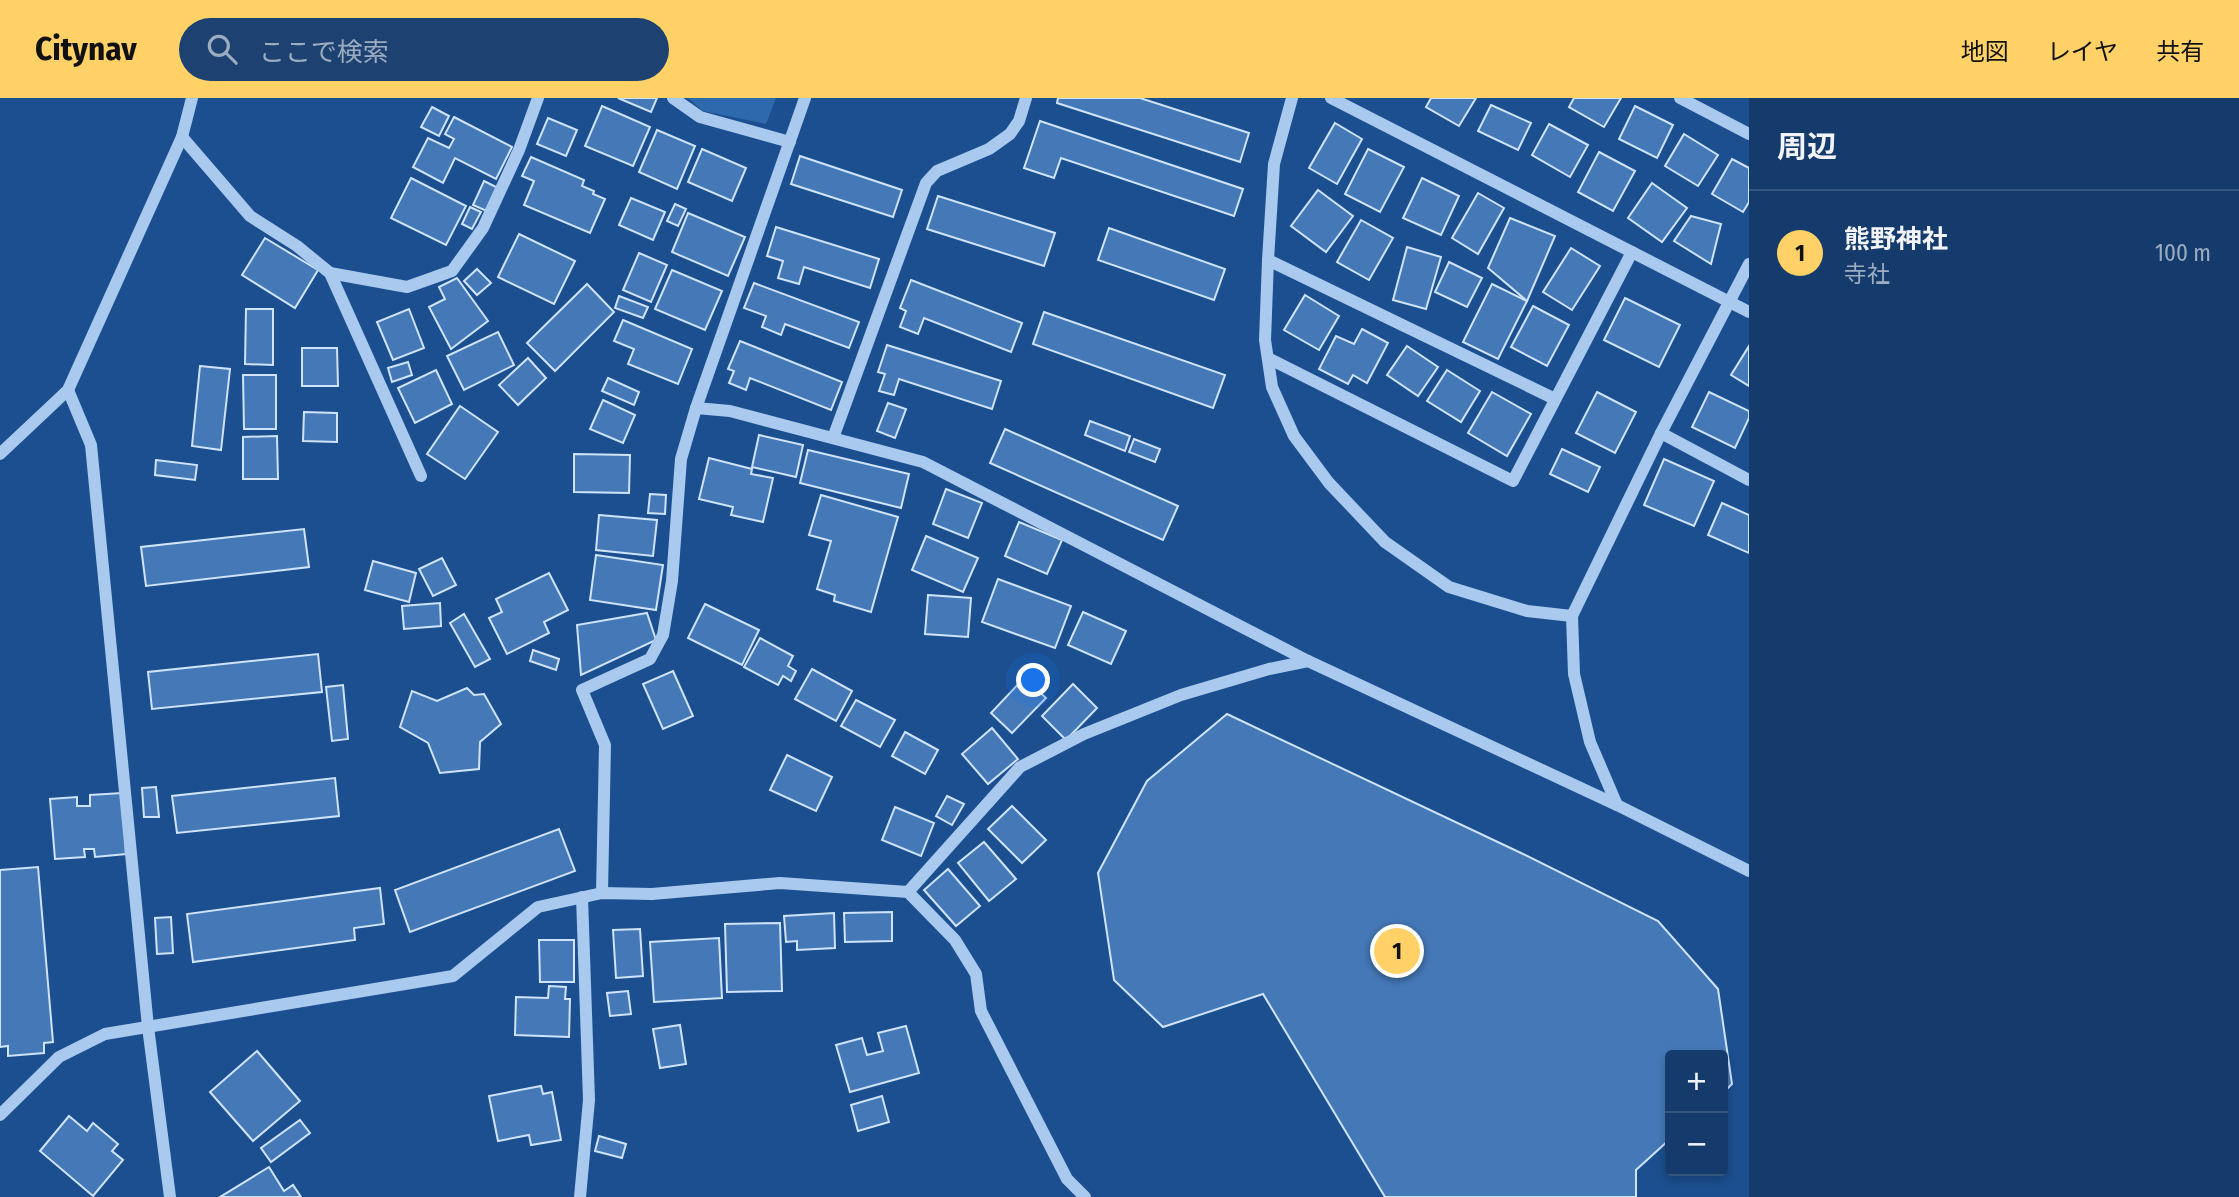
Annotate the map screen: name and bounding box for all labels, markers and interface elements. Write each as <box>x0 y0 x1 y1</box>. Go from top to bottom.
search box <box>179 18 669 81</box>
text: Citynav <box>35 29 137 69</box>
icon: search <box>203 30 241 68</box>
text: ここで検索 <box>259 37 389 68</box>
text: 地図 <box>1961 38 2009 66</box>
text: レイヤ <box>2047 38 2118 66</box>
text: 共有 <box>2156 38 2204 66</box>
text: 周辺 <box>1777 129 1837 165</box>
text: 熊野神社 <box>1844 224 1948 255</box>
text: 1 <box>1795 239 1805 267</box>
text: 100 m <box>2155 239 2211 267</box>
text: 寺社 <box>1844 260 1890 288</box>
your location <box>1016 663 1050 697</box>
pin: 1 <box>1374 925 1420 977</box>
map controls <box>1665 1050 1728 1176</box>
button: + <box>1665 1050 1728 1113</box>
button: − <box>1665 1113 1728 1176</box>

